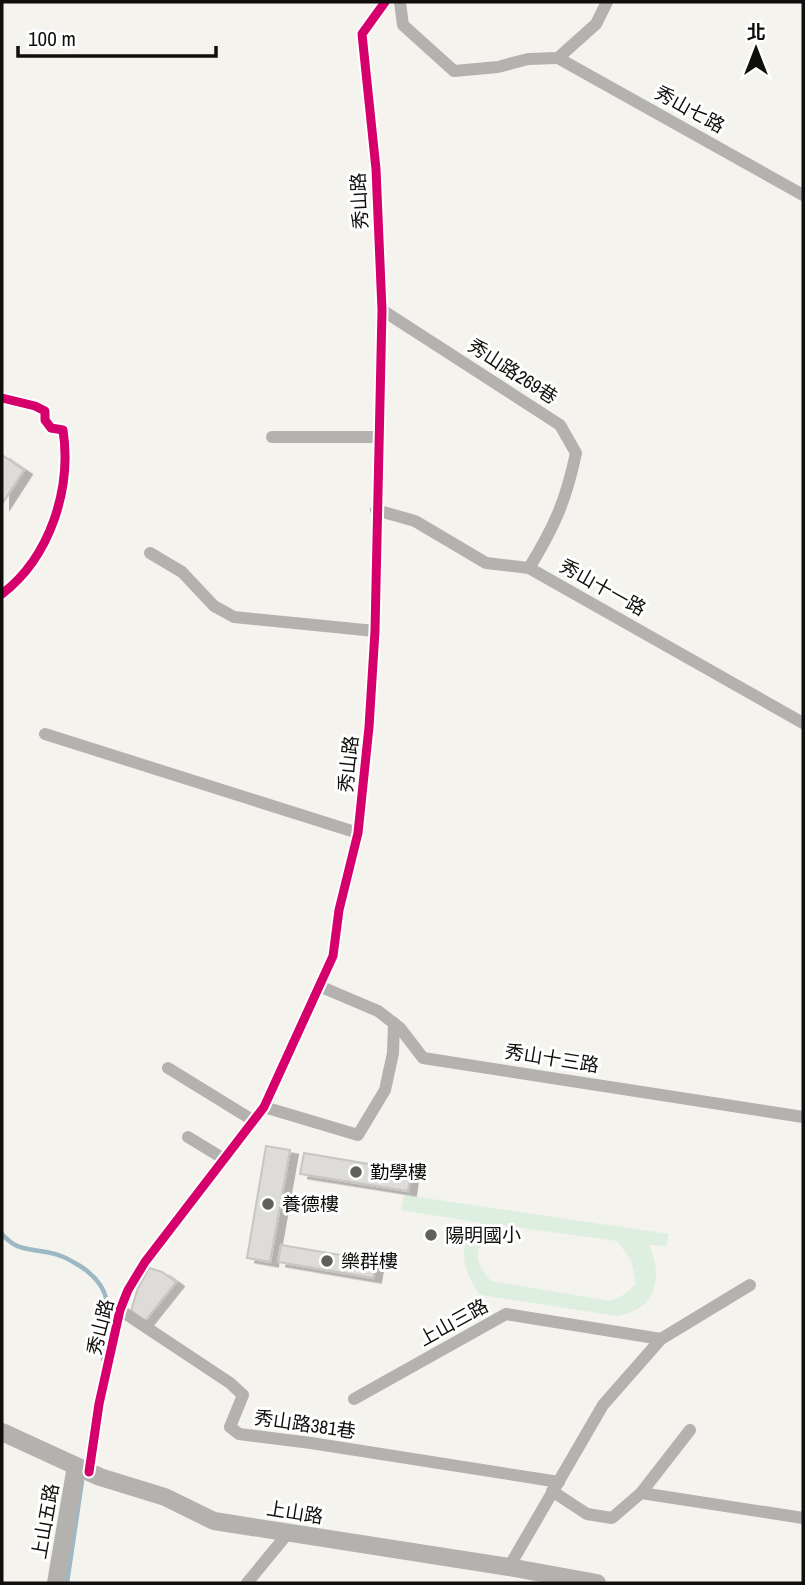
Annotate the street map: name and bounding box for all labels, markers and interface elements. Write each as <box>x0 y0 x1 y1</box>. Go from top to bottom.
scale bar <box>18 14 215 58</box>
north arrow <box>721 14 791 84</box>
text: 北 <box>746 19 766 45</box>
text: 100 m <box>28 24 76 53</box>
street label: 秀山七路 <box>650 79 730 139</box>
street label: 秀山路 <box>345 172 373 230</box>
street label: 秀山路269巷 <box>463 332 563 410</box>
street label: 秀山十一路 <box>555 553 651 621</box>
street label: 秀山路 <box>332 734 364 794</box>
street label: 秀山十三路 <box>503 1038 601 1078</box>
place label: 勤學樓 <box>370 1159 427 1185</box>
marker: 勤學樓 <box>348 1164 364 1180</box>
place label: 養德樓 <box>282 1191 339 1217</box>
marker: 養德樓 <box>260 1196 276 1212</box>
place label: 陽明國小 <box>445 1222 521 1248</box>
marker: 陽明國小 <box>423 1227 439 1243</box>
place label: 樂群樓 <box>341 1248 398 1274</box>
marker: 樂群樓 <box>319 1253 335 1269</box>
street label: 上山三路 <box>413 1292 493 1352</box>
street label: 秀山路 <box>80 1296 120 1358</box>
street label: 秀山路381巷 <box>253 1404 357 1444</box>
street label: 上山五路 <box>26 1481 64 1561</box>
street label: 上山路 <box>265 1495 325 1529</box>

